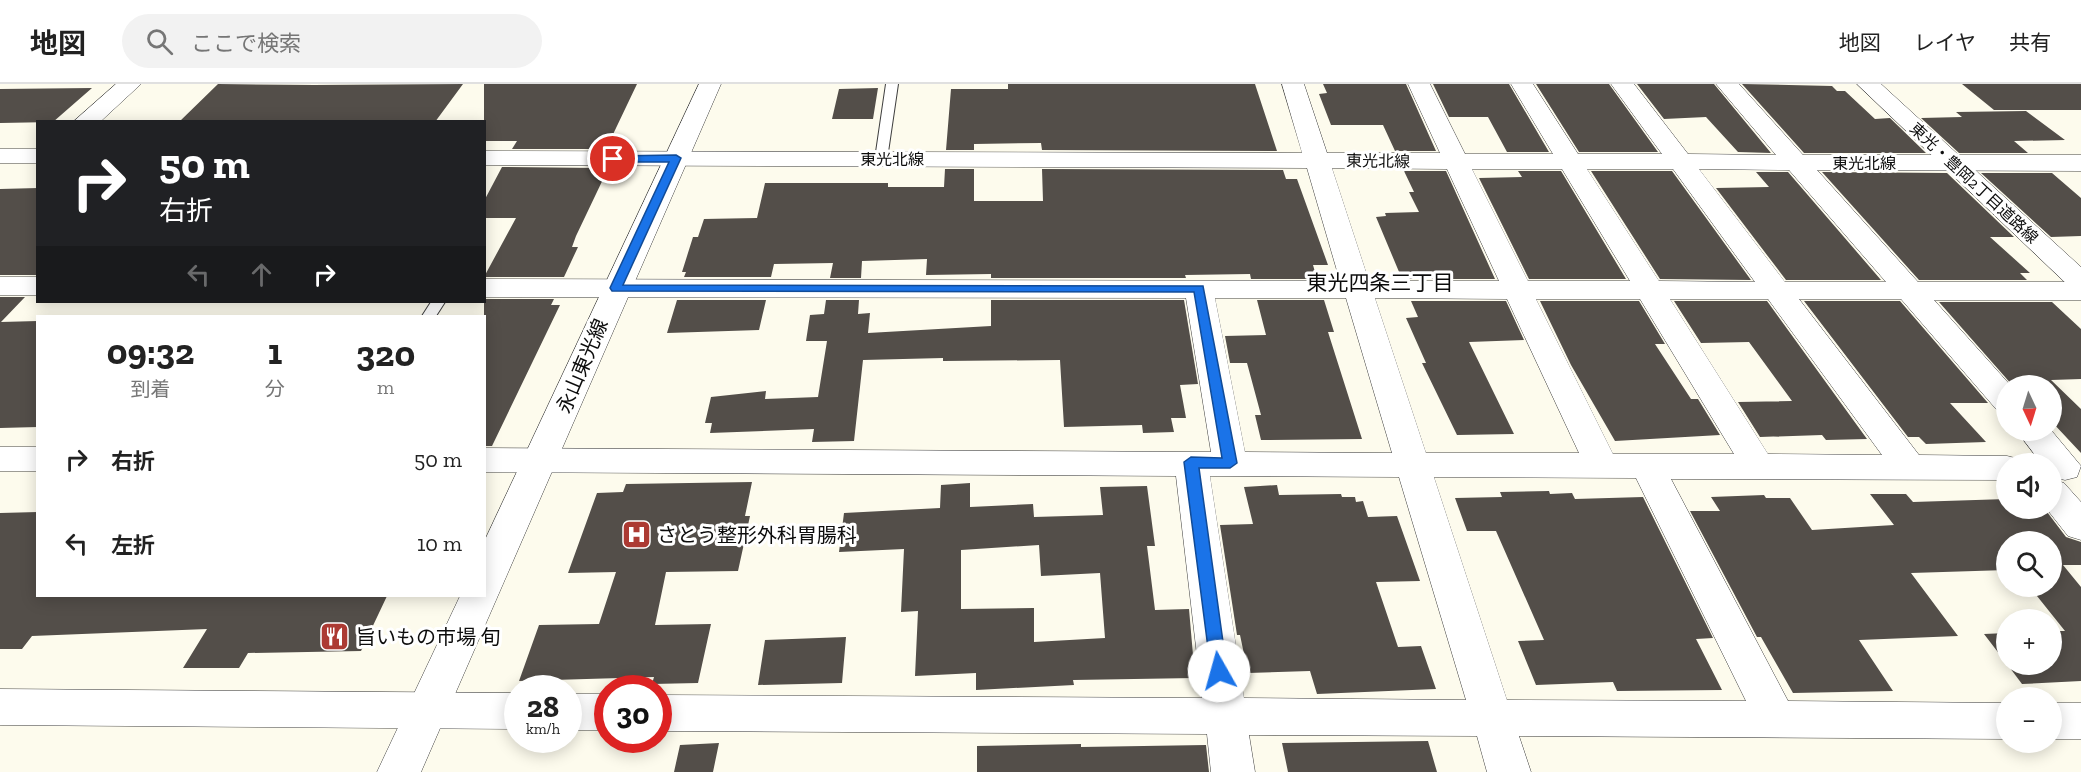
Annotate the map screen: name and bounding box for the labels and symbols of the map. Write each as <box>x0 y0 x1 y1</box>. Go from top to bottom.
street label: 東光・豊岡2丁目道路線 <box>1906 119 2042 247</box>
pin <box>587 133 638 184</box>
street label: 東光北線 <box>860 150 924 169</box>
street label: 東光北線 <box>1346 151 1410 171</box>
street label: 東光北線 <box>1832 154 1896 173</box>
district label: 東光四条三丁目 <box>1307 270 1454 295</box>
street label: 永山東光線 <box>551 315 613 417</box>
north arrow <box>1996 375 2062 441</box>
hospital icon: さとう整形外科胃腸科 <box>620 519 652 551</box>
place label: さとう整形外科胃腸科 <box>657 523 857 547</box>
restaurant icon: 旨いもの市場 旬 <box>319 621 351 653</box>
place label: 旨いもの市場 旬 <box>356 625 501 649</box>
position arrow <box>1187 639 1251 703</box>
speed limit sign: 30 <box>594 675 672 753</box>

